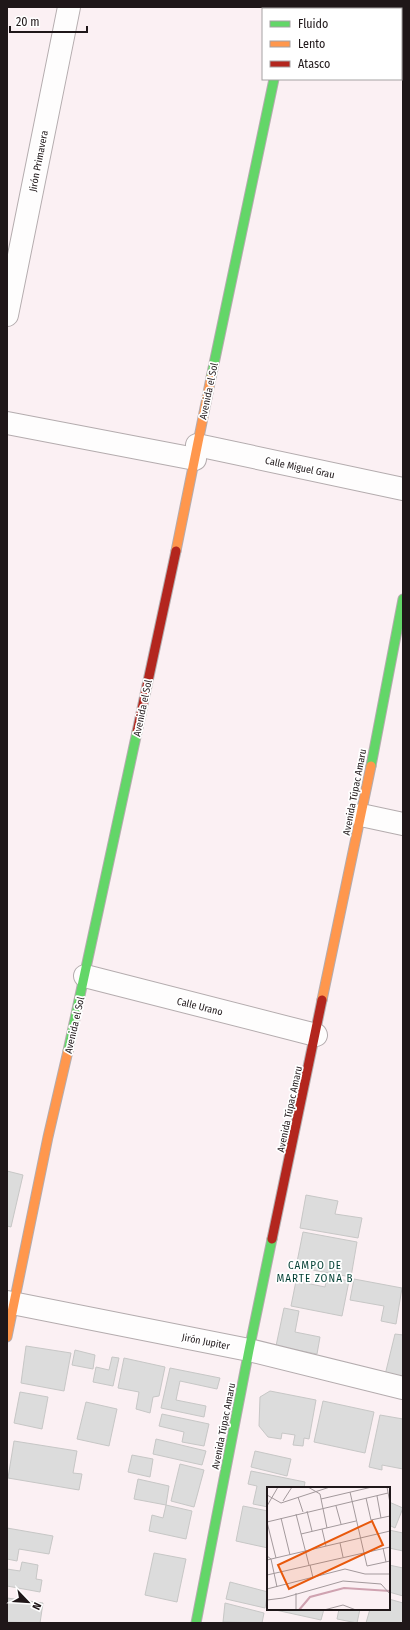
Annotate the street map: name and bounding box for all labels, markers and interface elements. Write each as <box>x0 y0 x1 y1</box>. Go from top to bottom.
scale bar <box>10 8 87 34</box>
legend <box>262 8 402 80</box>
text: 20 m <box>16 15 40 29</box>
text: Fluido <box>298 17 328 31</box>
text: Lento <box>298 37 325 51</box>
text: Atasco <box>298 57 330 71</box>
street label: Jirón Primavera <box>27 129 51 193</box>
street label: Avenida el Sol <box>197 361 221 421</box>
street label: Calle Miguel Grau <box>264 455 336 481</box>
street label: Avenida el Sol <box>131 678 155 738</box>
street label: Avenida Túpac Amaru <box>340 748 369 836</box>
street label: Avenida el Sol <box>63 995 87 1055</box>
street label: Calle Urano <box>176 995 224 1018</box>
street label: Avenida Túpac Amaru <box>274 1065 305 1153</box>
district label: CAMPO DE MARTE ZONA B <box>276 1259 354 1285</box>
street label: Jirón Jupiter <box>181 1331 231 1353</box>
street label: Avenida Túpac Amaru <box>209 1382 238 1470</box>
inset map <box>267 1487 390 1610</box>
north arrow <box>8 1582 48 1622</box>
text: N <box>29 1600 44 1612</box>

